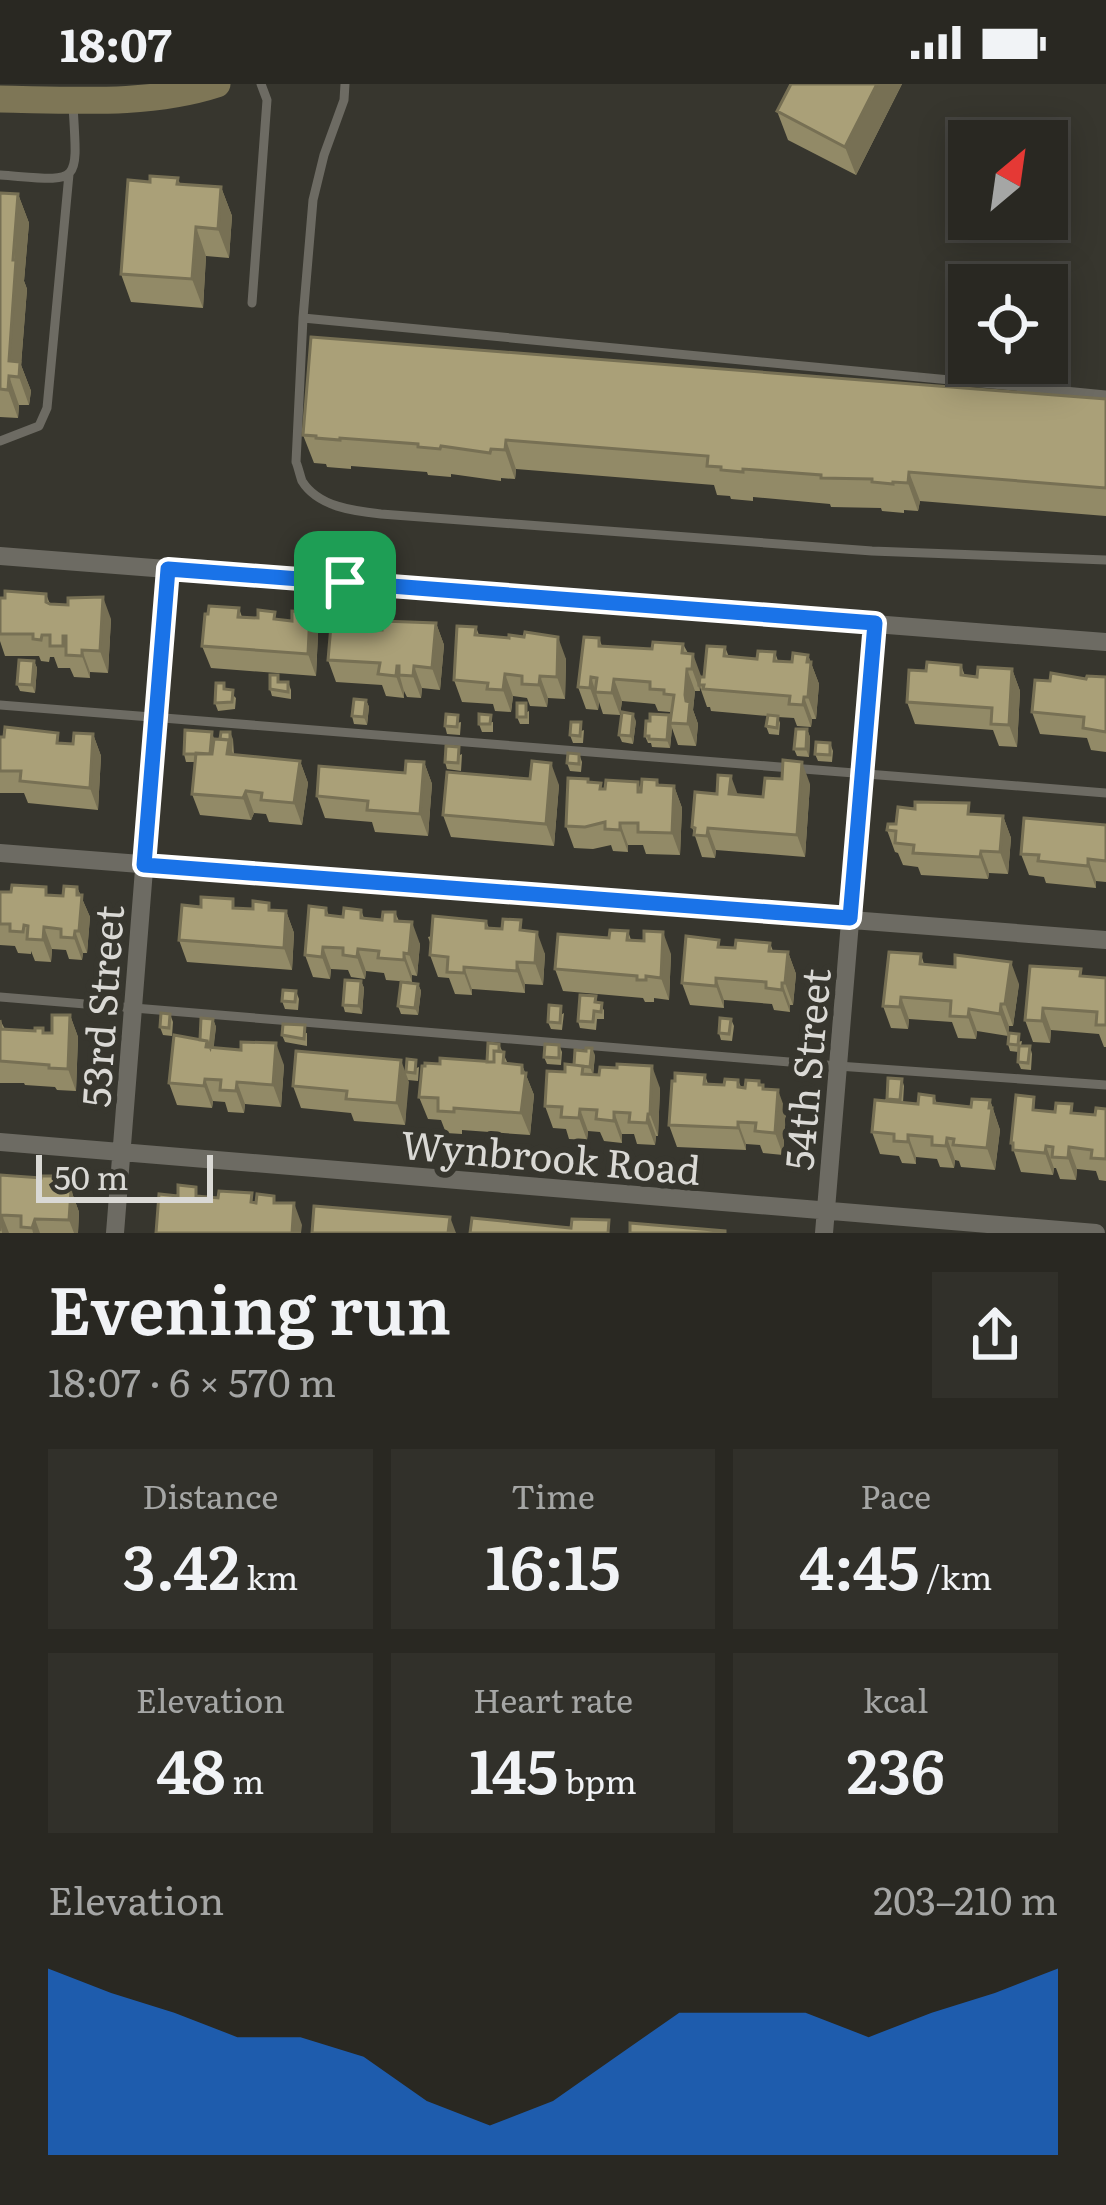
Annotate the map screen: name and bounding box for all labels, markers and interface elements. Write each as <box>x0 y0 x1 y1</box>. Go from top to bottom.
text: 18:07 <box>60 9 172 76</box>
north arrow <box>948 120 1068 240</box>
map controls <box>948 120 1068 384</box>
button: locate <box>948 264 1068 384</box>
pin <box>294 531 396 633</box>
icon: arrive <box>312 549 378 615</box>
street label: 53rd Street <box>64 903 136 1109</box>
street label: 54th Street <box>767 965 843 1172</box>
street label: Wynbrook Road <box>399 1113 703 1197</box>
scale bar <box>36 1149 213 1202</box>
text: 50 m <box>54 1151 128 1200</box>
text: Evening run <box>48 1257 451 1355</box>
button: share <box>932 1272 1058 1398</box>
text: 18:07 · 6 × 570 m <box>48 1351 336 1409</box>
text: Distance <box>142 1470 279 1519</box>
text: Time <box>511 1470 595 1519</box>
text: Pace <box>860 1470 931 1519</box>
text: 3.42 <box>122 1519 240 1608</box>
text: 16:15 <box>486 1519 620 1608</box>
text: 4:45 <box>799 1519 919 1608</box>
text: km <box>240 1551 298 1600</box>
text: /km <box>919 1551 992 1600</box>
text: Elevation <box>136 1674 285 1723</box>
text: Heart rate <box>473 1674 633 1723</box>
text: kcal <box>863 1674 928 1723</box>
text: 48 <box>156 1723 226 1812</box>
text: 145 <box>469 1723 558 1812</box>
text: 236 <box>846 1723 945 1812</box>
text: m <box>226 1755 264 1804</box>
text: bpm <box>558 1755 637 1804</box>
text: Elevation <box>48 1869 224 1927</box>
text: 203–210 m <box>873 1869 1058 1927</box>

